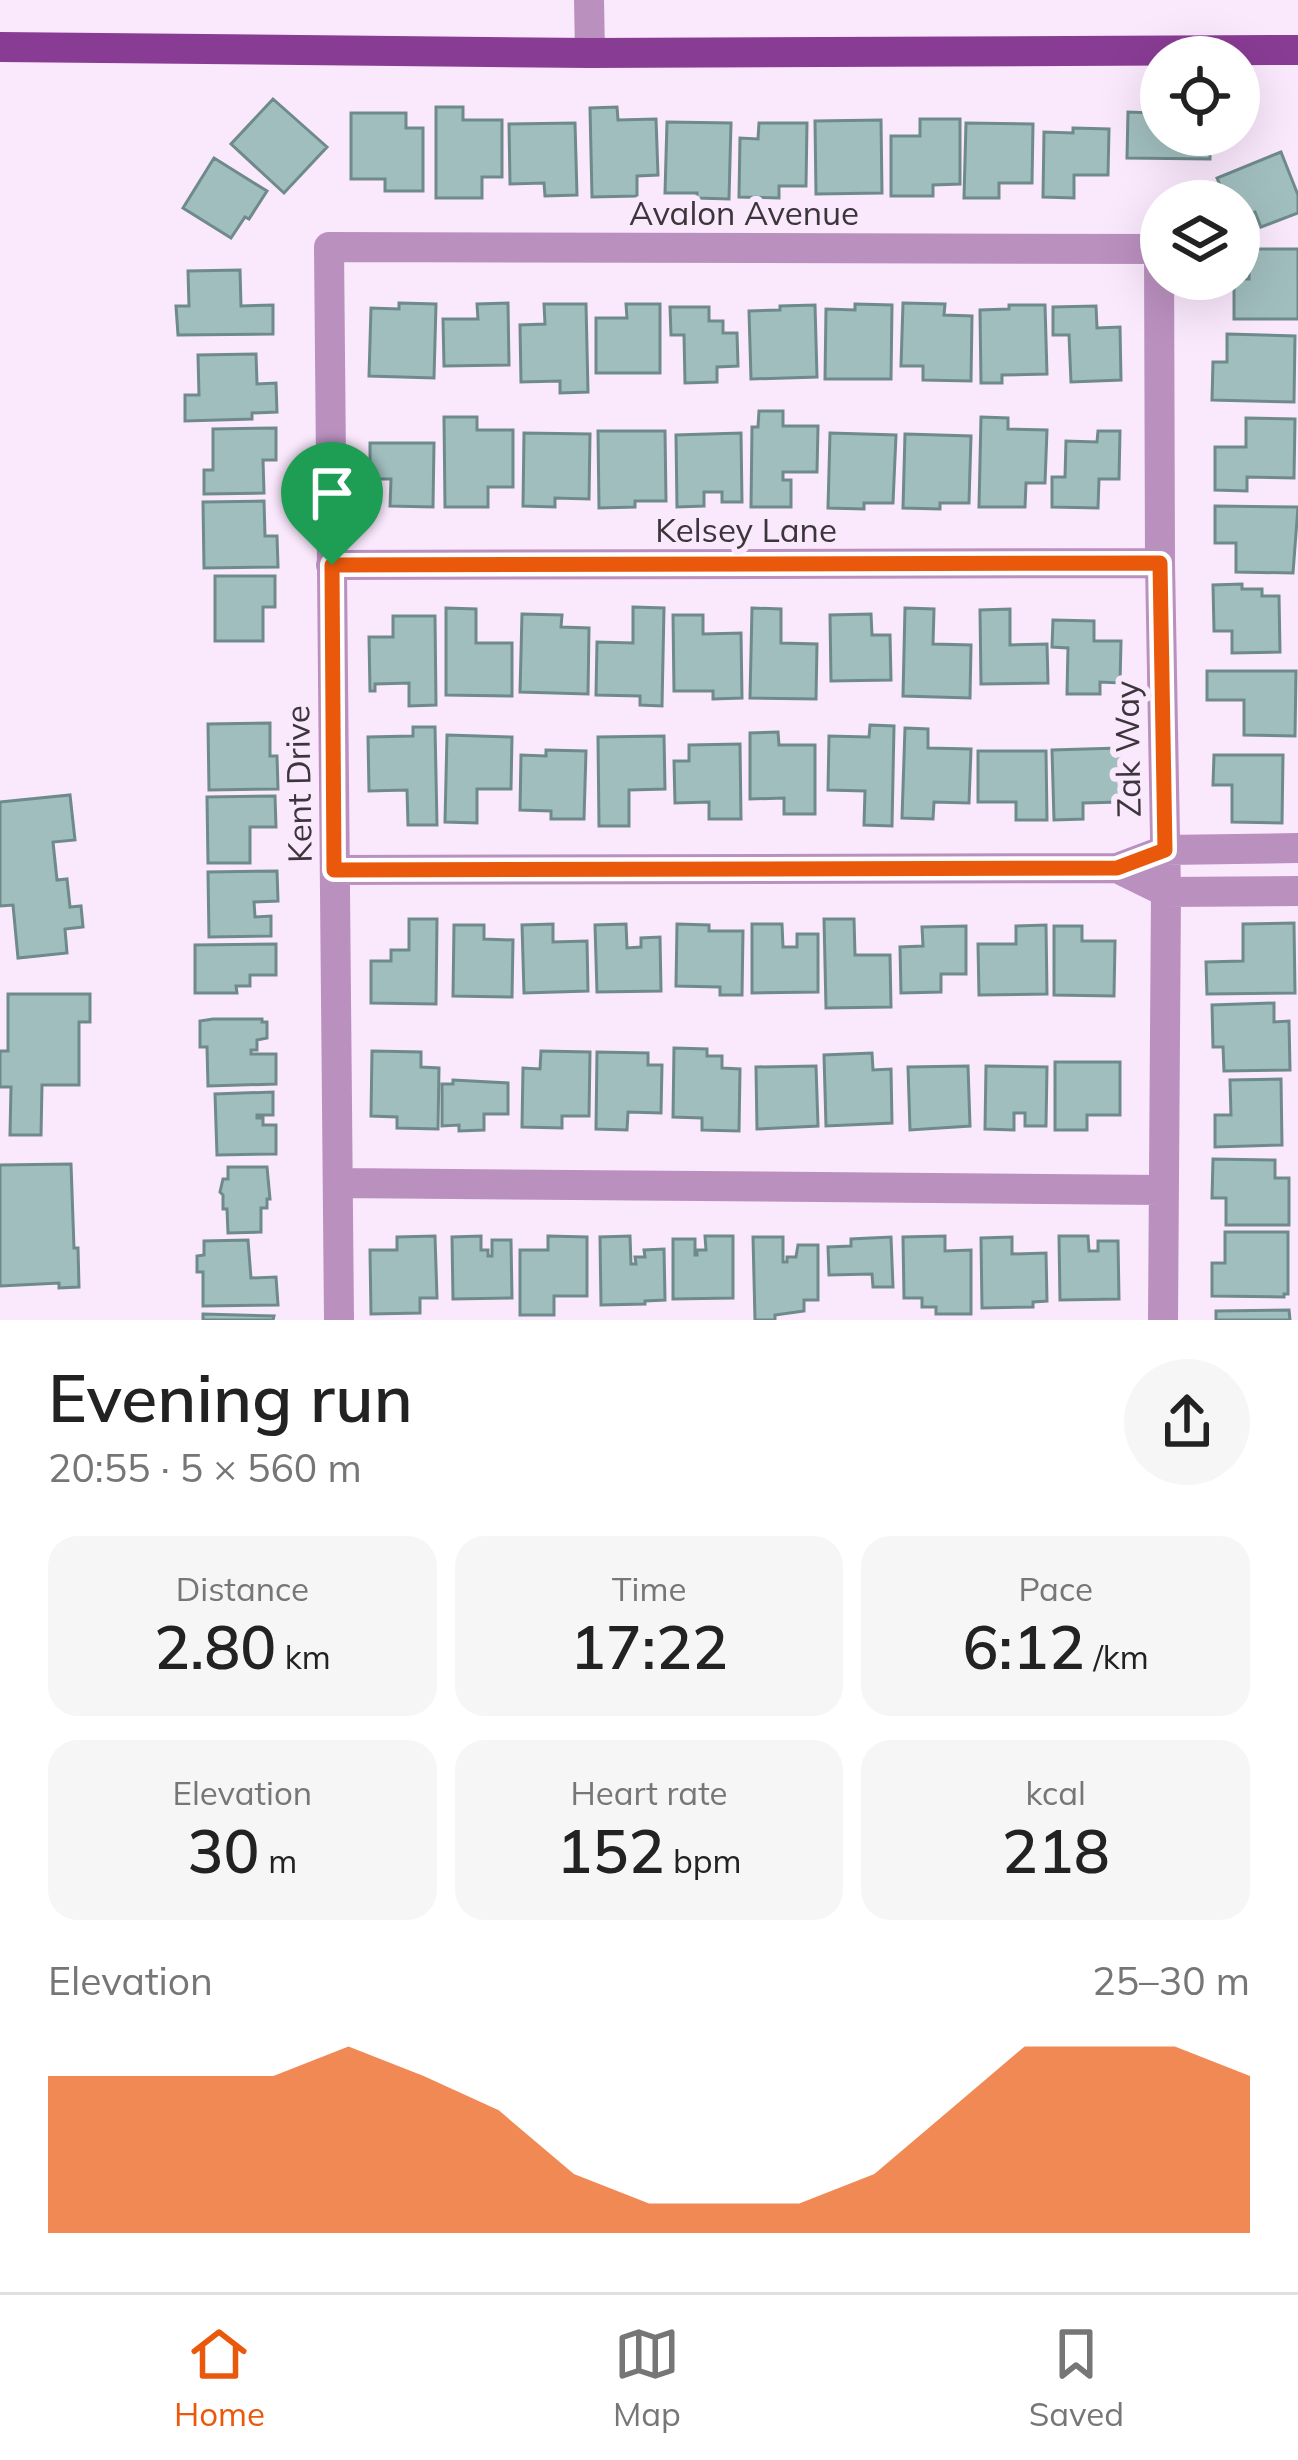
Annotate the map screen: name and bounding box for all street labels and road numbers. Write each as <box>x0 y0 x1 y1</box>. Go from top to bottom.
street label: Avalon Avenue <box>629 192 859 233</box>
street label: Kelsey Lane <box>655 509 837 550</box>
street label: Zak Way <box>1105 680 1149 818</box>
street label: Kent Drive <box>276 705 320 863</box>

